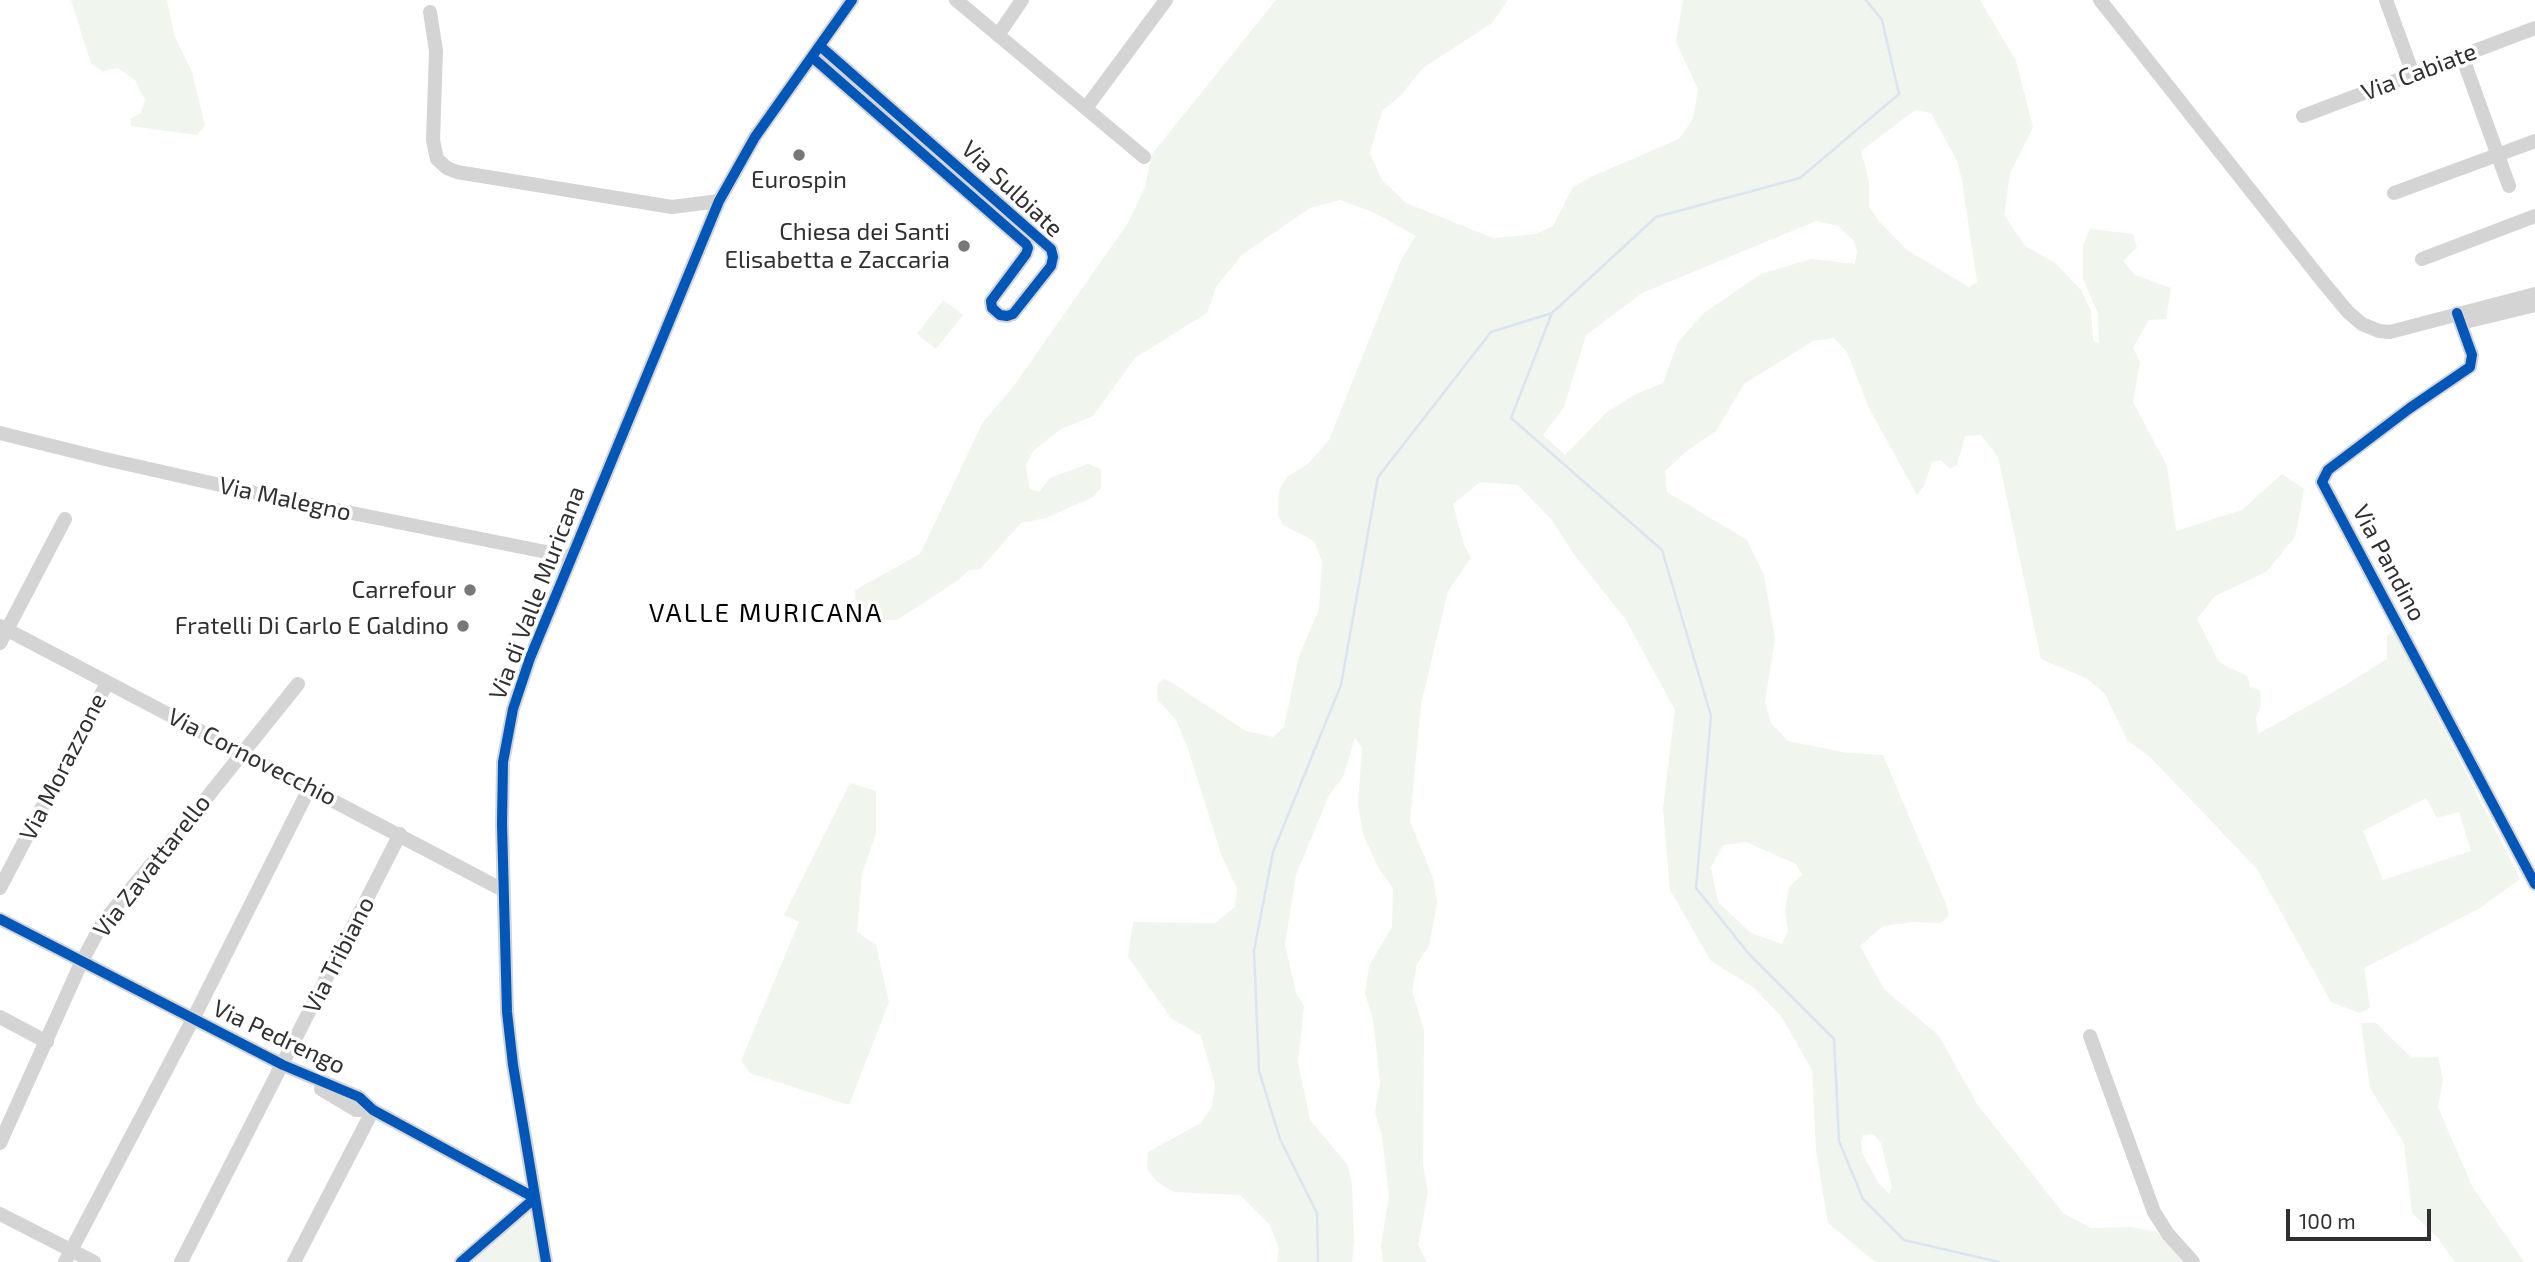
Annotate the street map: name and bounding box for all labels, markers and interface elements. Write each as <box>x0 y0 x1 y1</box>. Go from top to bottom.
street label: Via Cabiate <box>2357 37 2481 107</box>
street label: Via Sulbiate <box>955 135 1069 243</box>
marker: Eurospin <box>791 147 807 163</box>
place label: Eurospin <box>751 166 847 194</box>
place label: Chiesa dei Santi Elisabetta e Zaccaria <box>725 218 950 274</box>
marker: Chiesa dei Santi Elisabetta e Zaccaria <box>956 238 972 254</box>
street label: Via Malegno <box>216 471 354 527</box>
street label: Via di Valle Muricana <box>483 482 591 704</box>
street label: Via Pandino <box>2346 500 2432 626</box>
place label: Carrefour <box>351 576 456 604</box>
marker: Carrefour <box>462 582 478 598</box>
district label: VALLE MURICANA <box>650 597 882 629</box>
place label: Fratelli Di Carlo E Galdino <box>175 612 449 640</box>
marker: Fratelli Di Carlo E Galdino <box>455 618 471 634</box>
street label: Via Morazzone <box>14 689 112 845</box>
street label: Via Cornovecchio <box>163 702 341 812</box>
street label: Via Zavattarello <box>87 789 217 943</box>
street label: Via Tribiano <box>297 892 381 1018</box>
street label: Via Pedrengo <box>208 994 350 1080</box>
scale bar <box>2290 1196 2435 1240</box>
text: 100 m <box>2299 1208 2356 1233</box>

